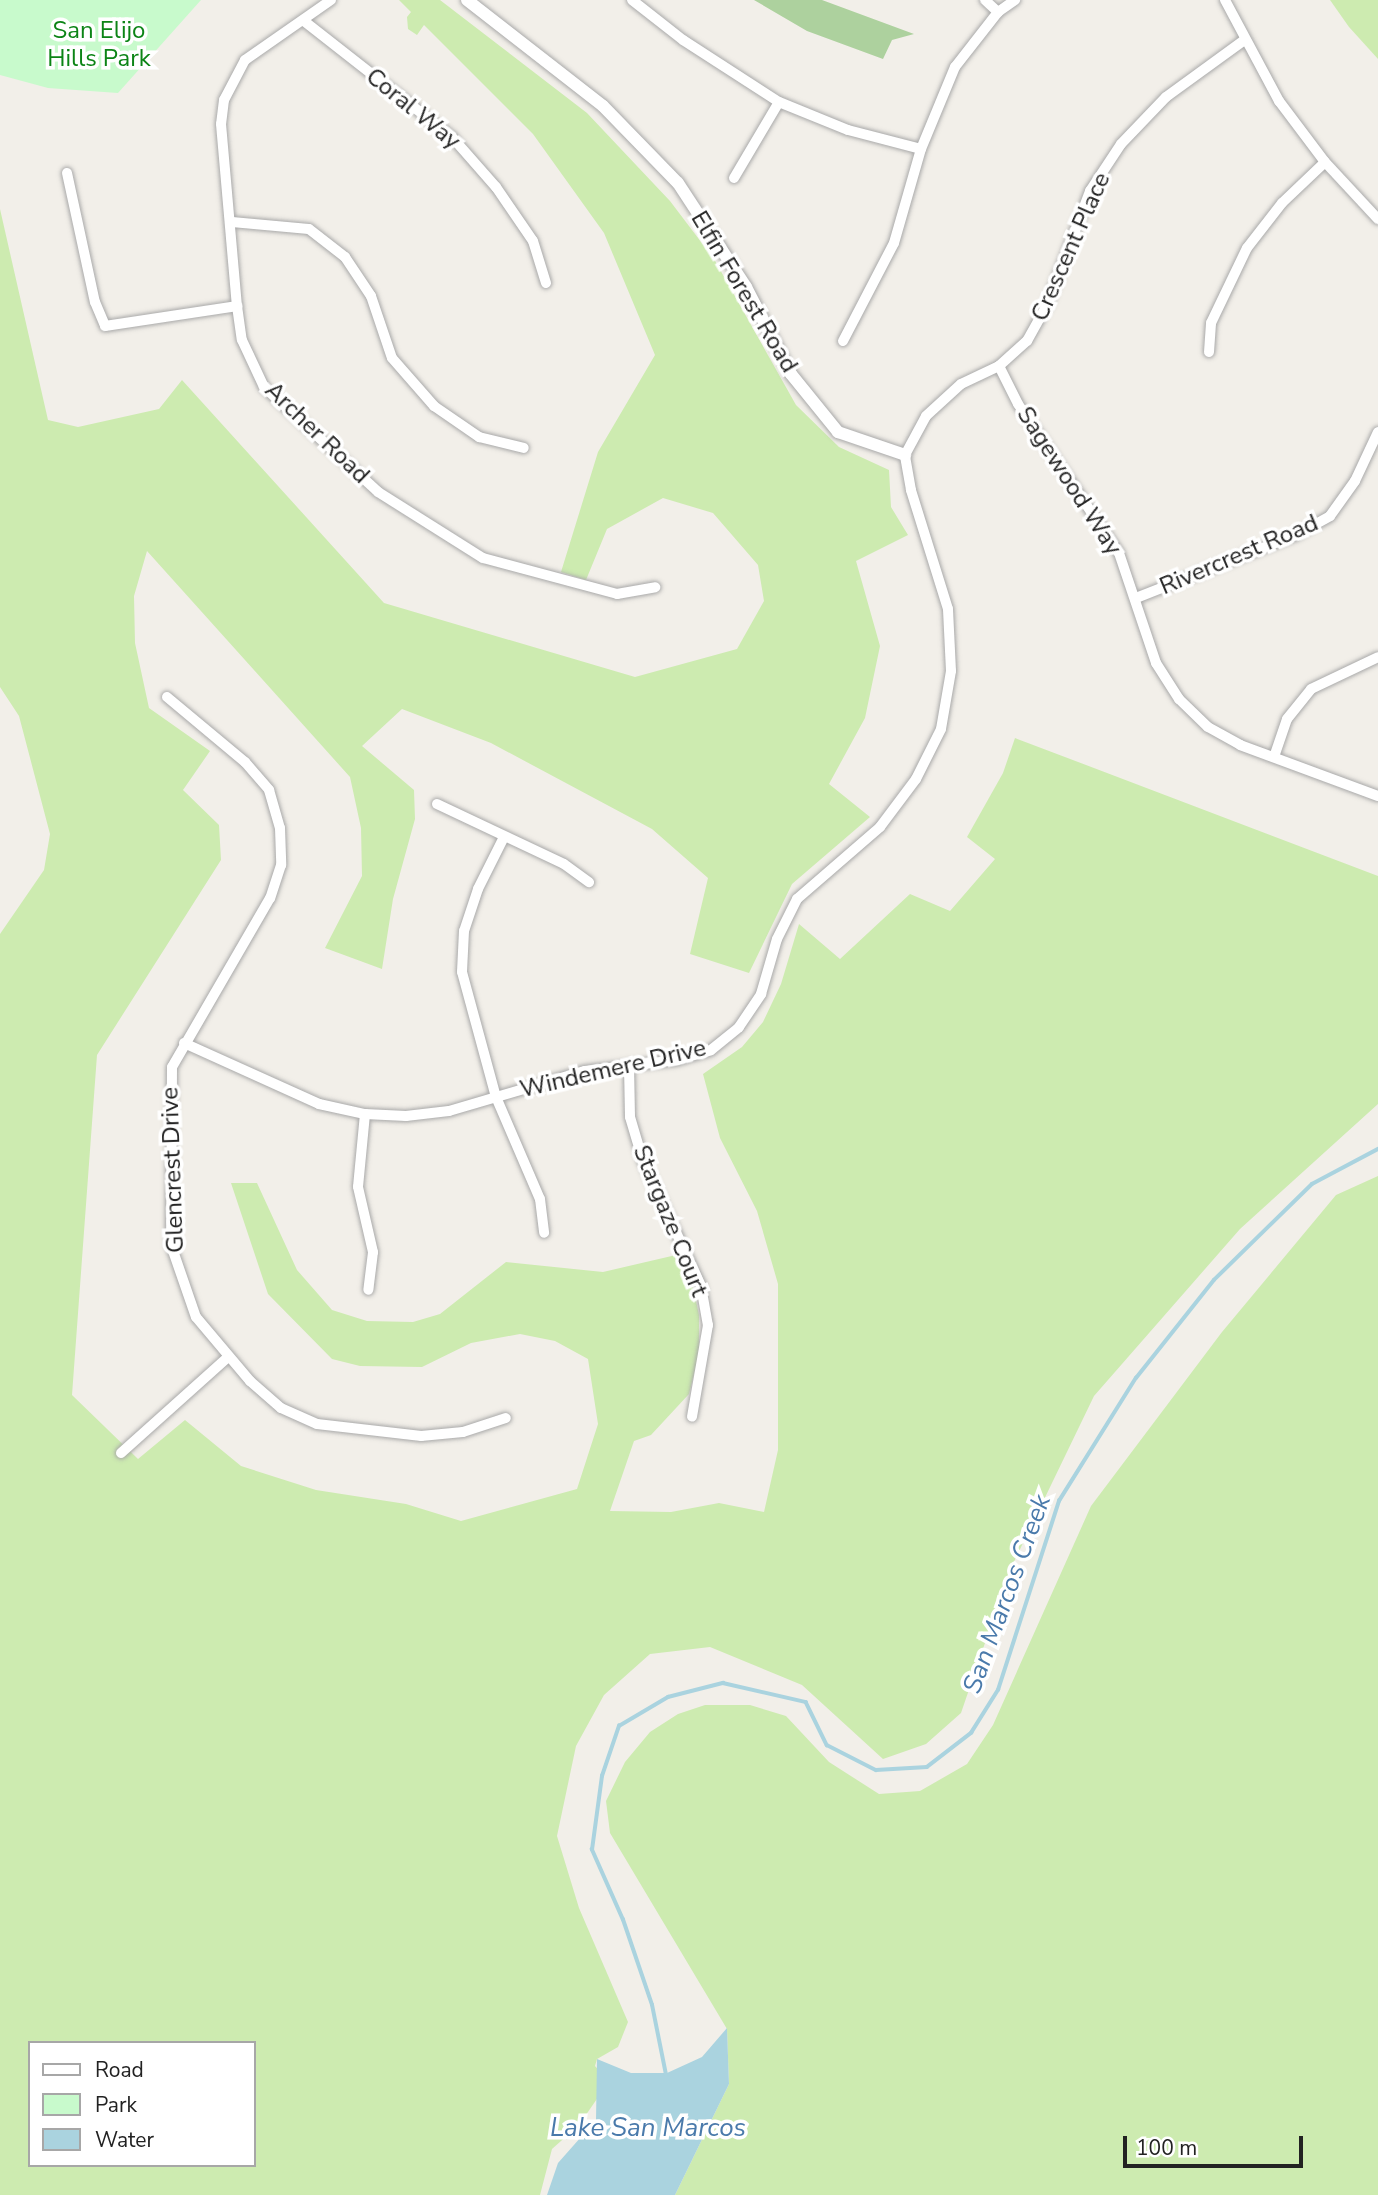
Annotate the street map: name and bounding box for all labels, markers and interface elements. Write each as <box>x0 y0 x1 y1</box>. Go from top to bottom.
park label: San Elijo Hills Park <box>47 17 151 73</box>
street label: Coral Way <box>360 62 466 156</box>
street label: Crescent Place <box>1025 168 1117 326</box>
street label: Elfin Forest Road <box>684 206 804 378</box>
street label: Archer Road <box>259 376 375 490</box>
street label: Sagewood Way <box>1010 401 1128 561</box>
street label: Rivercrest Road <box>1156 509 1322 601</box>
street label: Windemere Drive <box>517 1034 709 1104</box>
street label: Glencrest Drive <box>156 1087 190 1253</box>
street label: Stargaze Court <box>627 1141 713 1301</box>
water label: San Marcos Creek <box>957 1490 1057 1698</box>
legend <box>28 2041 256 2167</box>
text: Road <box>95 2056 144 2084</box>
text: Park <box>95 2091 137 2119</box>
water label: Lake San Marcos <box>550 2112 746 2144</box>
scale bar <box>1126 2122 1306 2166</box>
text: Water <box>95 2126 154 2154</box>
text: 100 m <box>1136 2134 1197 2162</box>

